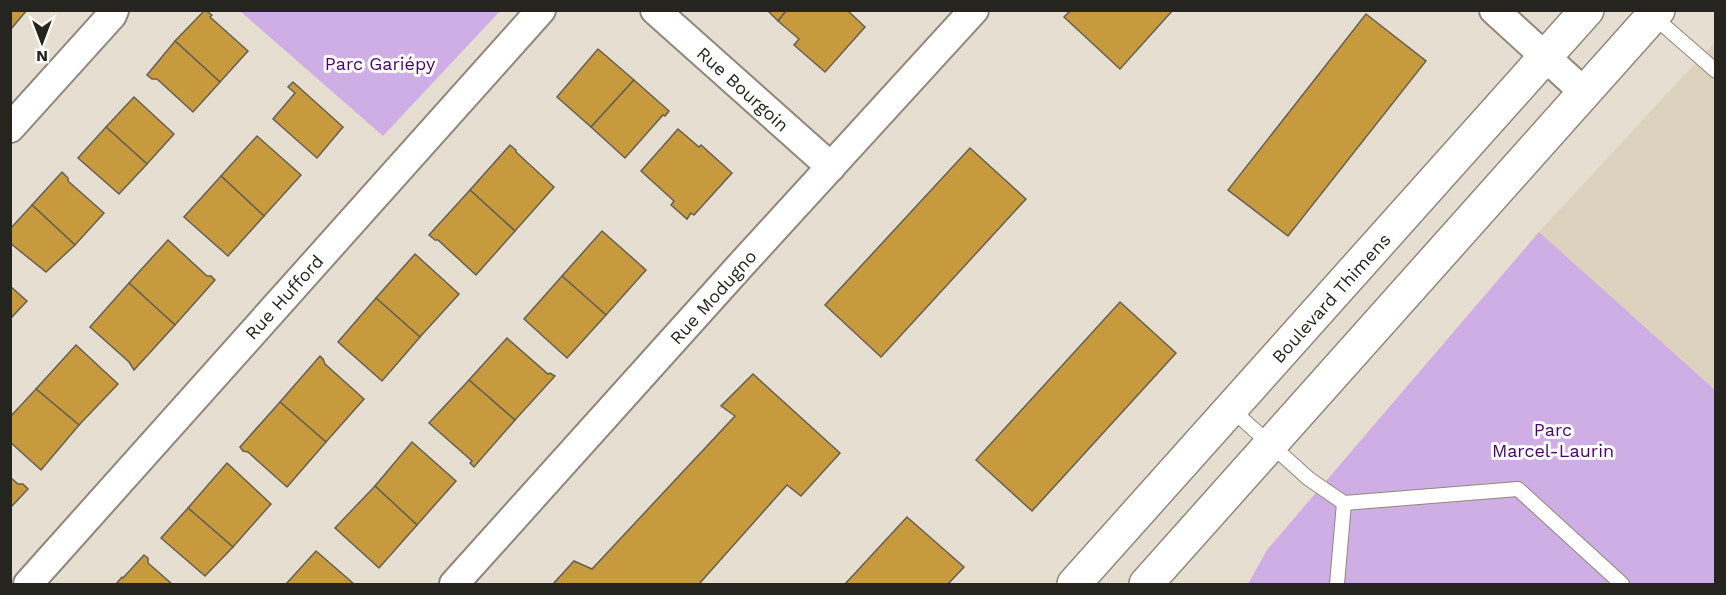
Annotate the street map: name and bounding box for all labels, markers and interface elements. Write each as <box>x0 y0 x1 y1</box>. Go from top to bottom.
north arrow <box>12 12 72 72</box>
street label: Rue Bourgoin <box>693 42 793 136</box>
text: N <box>36 47 48 66</box>
park label: Parc Gariépy <box>325 53 436 74</box>
street label: Boulevard Thimens <box>1267 229 1395 367</box>
street label: Rue Modugno <box>665 246 761 348</box>
street label: Rue Hufford <box>241 250 327 344</box>
park label: Parc Marcel-Laurin <box>1492 419 1614 461</box>

